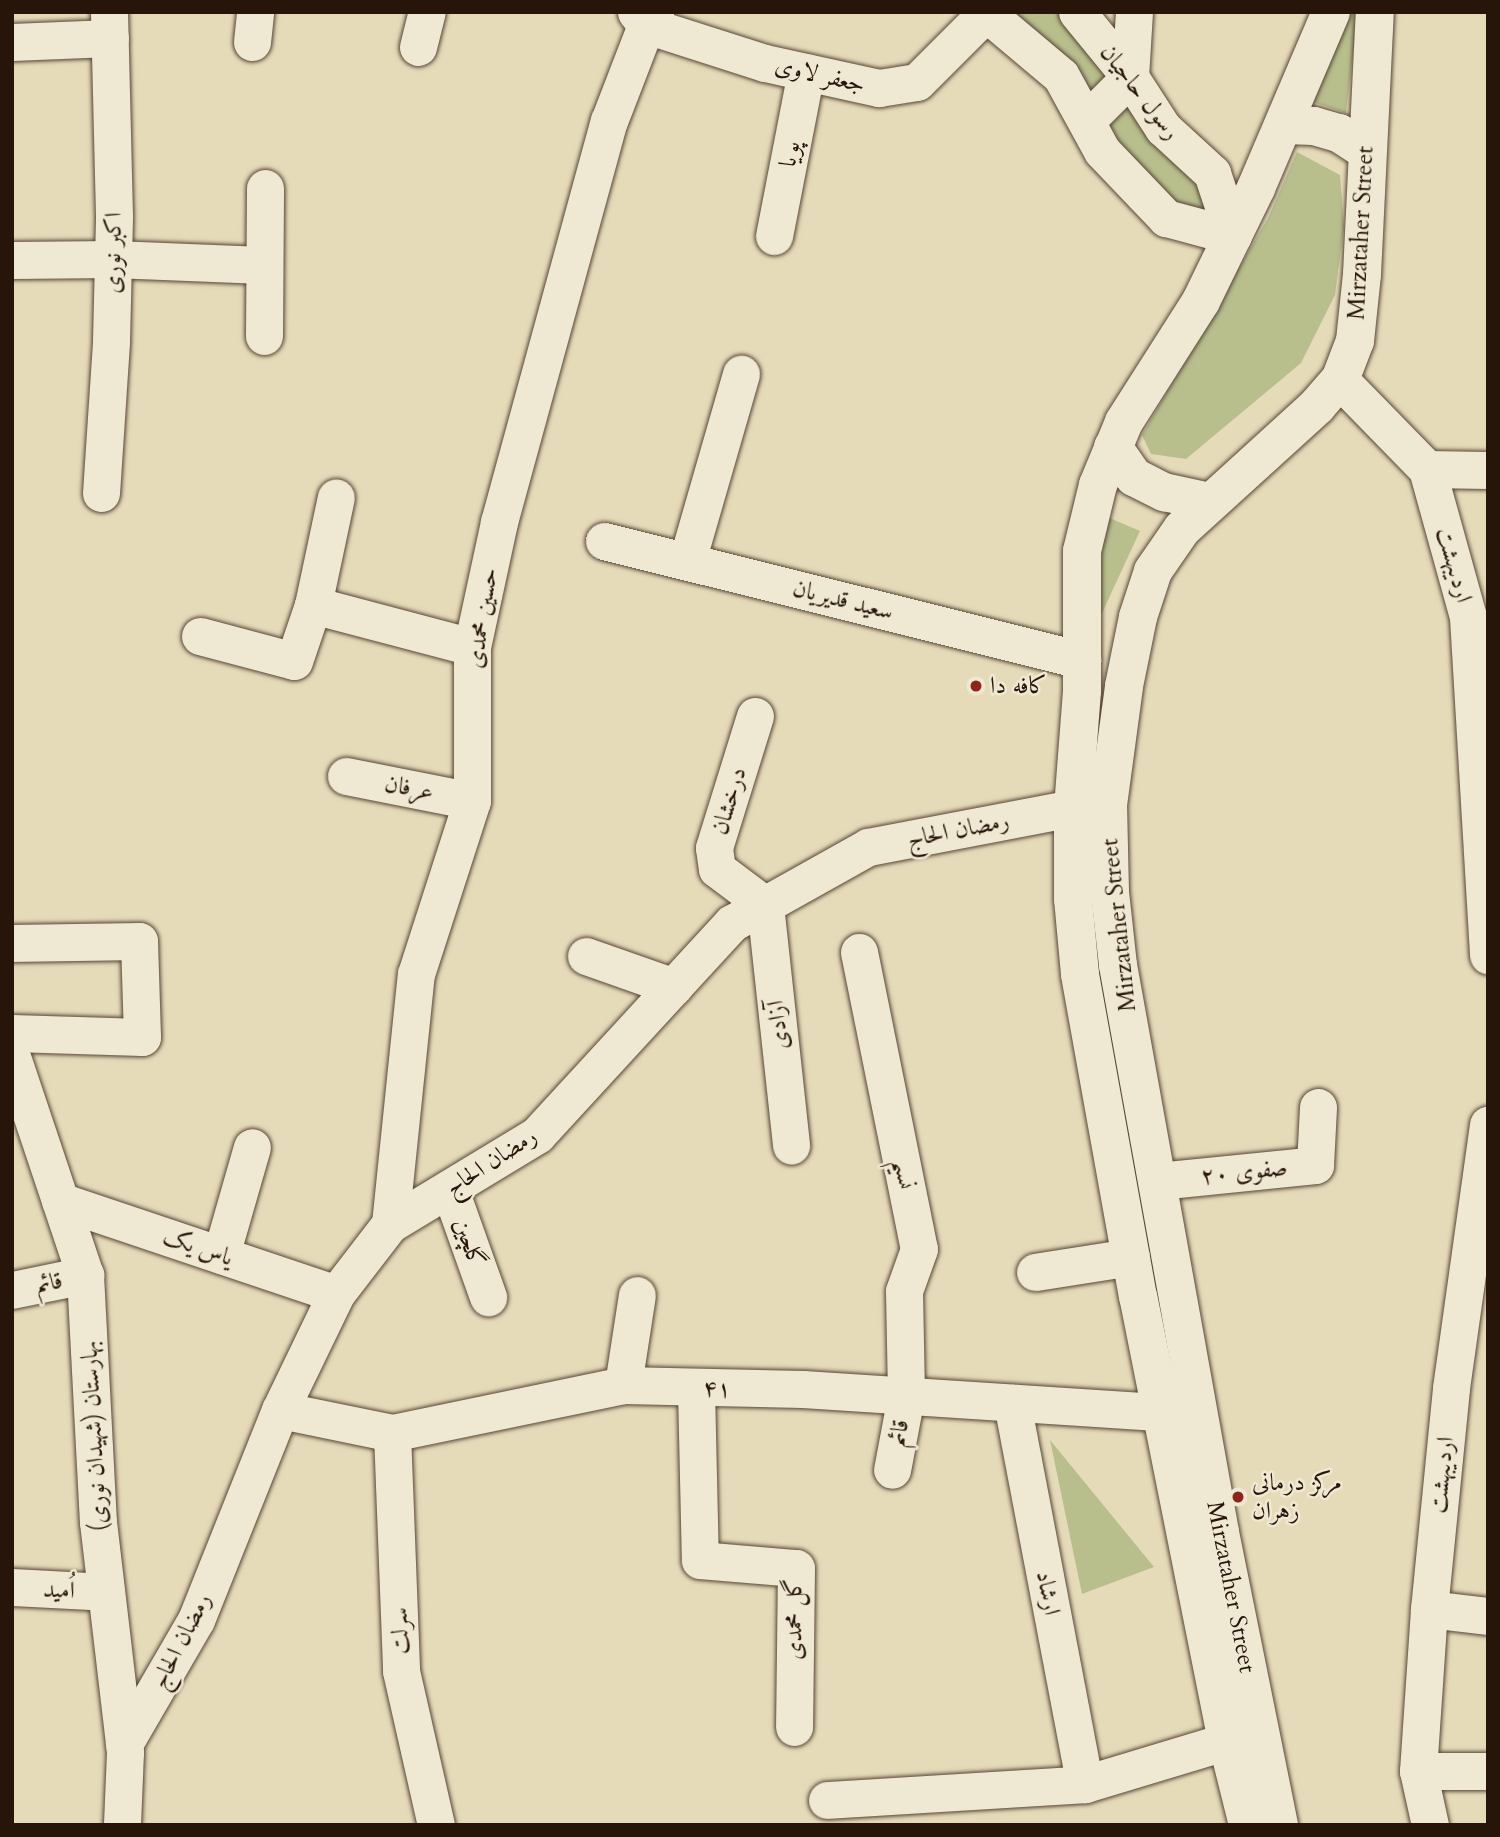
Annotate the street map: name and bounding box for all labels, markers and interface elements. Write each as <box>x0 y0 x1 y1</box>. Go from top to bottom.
street label: رسول حاجیان <box>1094 39 1186 145</box>
street label: جعفر لاوی <box>772 51 868 99</box>
street label: پویا <box>773 139 807 169</box>
street label: Mirzataher Street <box>1342 145 1380 321</box>
street label: اکبر نوری <box>98 212 128 294</box>
street label: اردیبهشت <box>1430 524 1478 606</box>
street label: حسین محمدی <box>460 566 504 670</box>
street label: سعید قدیریان <box>790 574 896 626</box>
place label: کافه دا <box>990 672 1047 700</box>
marker: کافه دا <box>968 678 984 694</box>
street label: درخشان <box>705 764 753 838</box>
street label: عرفان <box>382 769 436 807</box>
street label: رمضان الحاج <box>904 806 1012 854</box>
street label: Mirzataher Street <box>1096 837 1142 1013</box>
street label: آزادی <box>761 999 795 1051</box>
street label: رمضان الحاج <box>440 1122 542 1202</box>
street label: صفوی ۲۰ <box>1199 1153 1289 1191</box>
street label: نسیم <box>887 1156 921 1192</box>
street label: گلچین <box>447 1215 491 1271</box>
street label: یاس یک <box>159 1222 237 1272</box>
street label: قائم <box>33 1266 65 1300</box>
street label: بهارستان (شهیدان نوری) <box>75 1340 113 1532</box>
street label: ۴۱ <box>703 1374 731 1404</box>
street label: قائم <box>882 1417 916 1449</box>
street label: اردیبهشت <box>1424 1435 1460 1515</box>
place label: مرکز درمانی زهران <box>1252 1469 1342 1525</box>
marker: مرکز درمانی زهران <box>1230 1489 1246 1505</box>
street label: Mirzataher Street <box>1200 1499 1262 1675</box>
street label: ارشاد <box>1030 1568 1066 1618</box>
street label: اُمید <box>42 1575 76 1605</box>
street label: گل محمدی <box>780 1578 808 1660</box>
street label: رمضان الحاج <box>145 1588 217 1694</box>
street label: سرلت <box>385 1607 415 1655</box>

